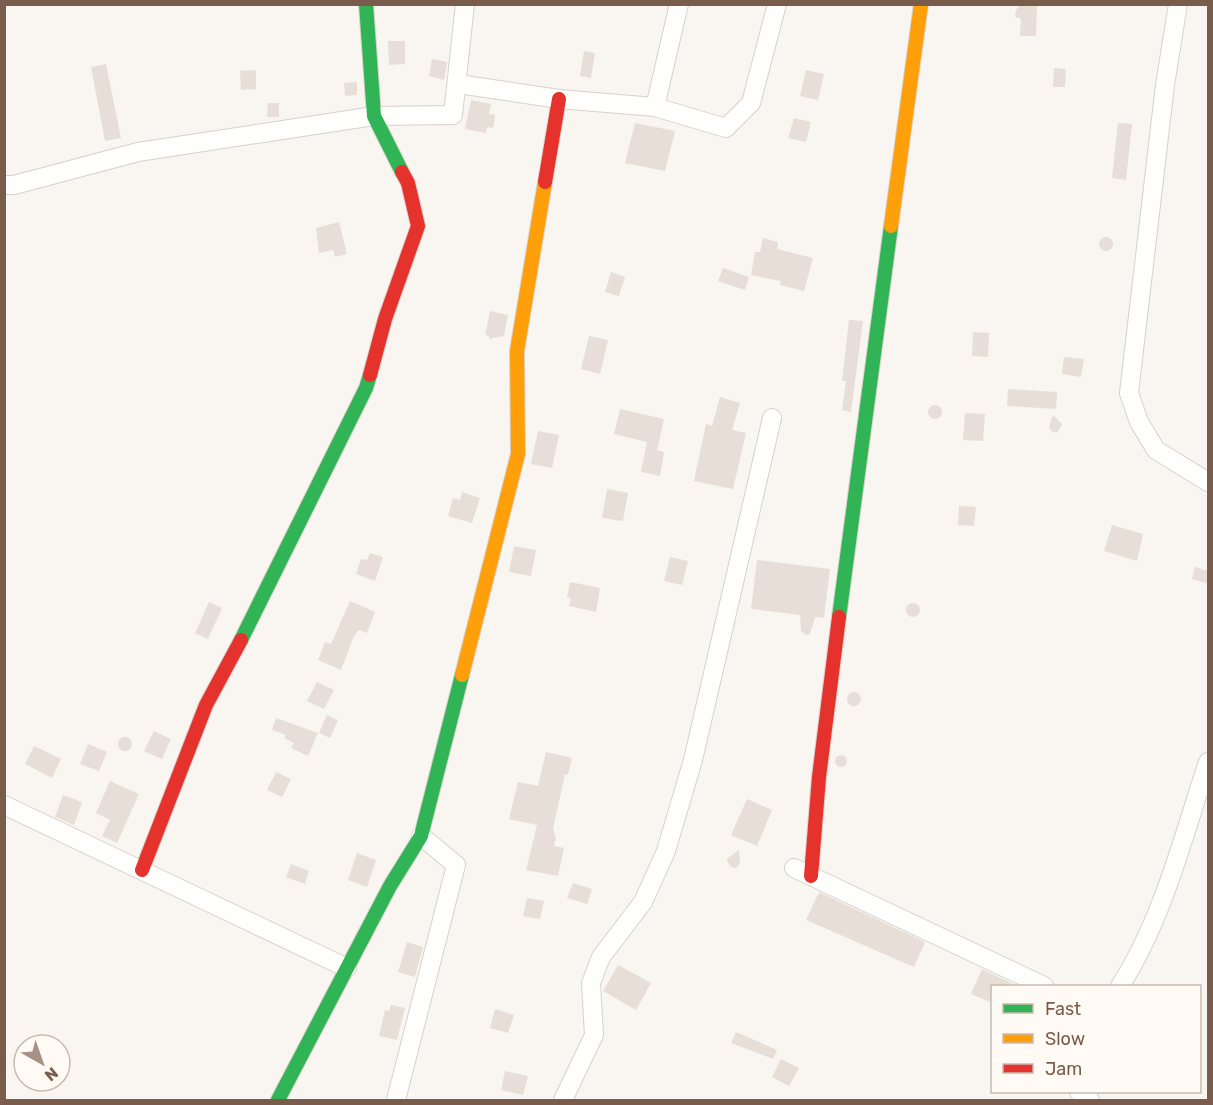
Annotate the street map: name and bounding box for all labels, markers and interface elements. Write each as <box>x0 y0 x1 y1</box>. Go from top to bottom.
legend <box>991 985 1201 1093</box>
text: Fast <box>1045 998 1081 1020</box>
text: Slow <box>1045 1028 1085 1050</box>
north arrow <box>12 1033 72 1093</box>
text: Jam <box>1045 1058 1082 1080</box>
text: N <box>41 1063 62 1085</box>

